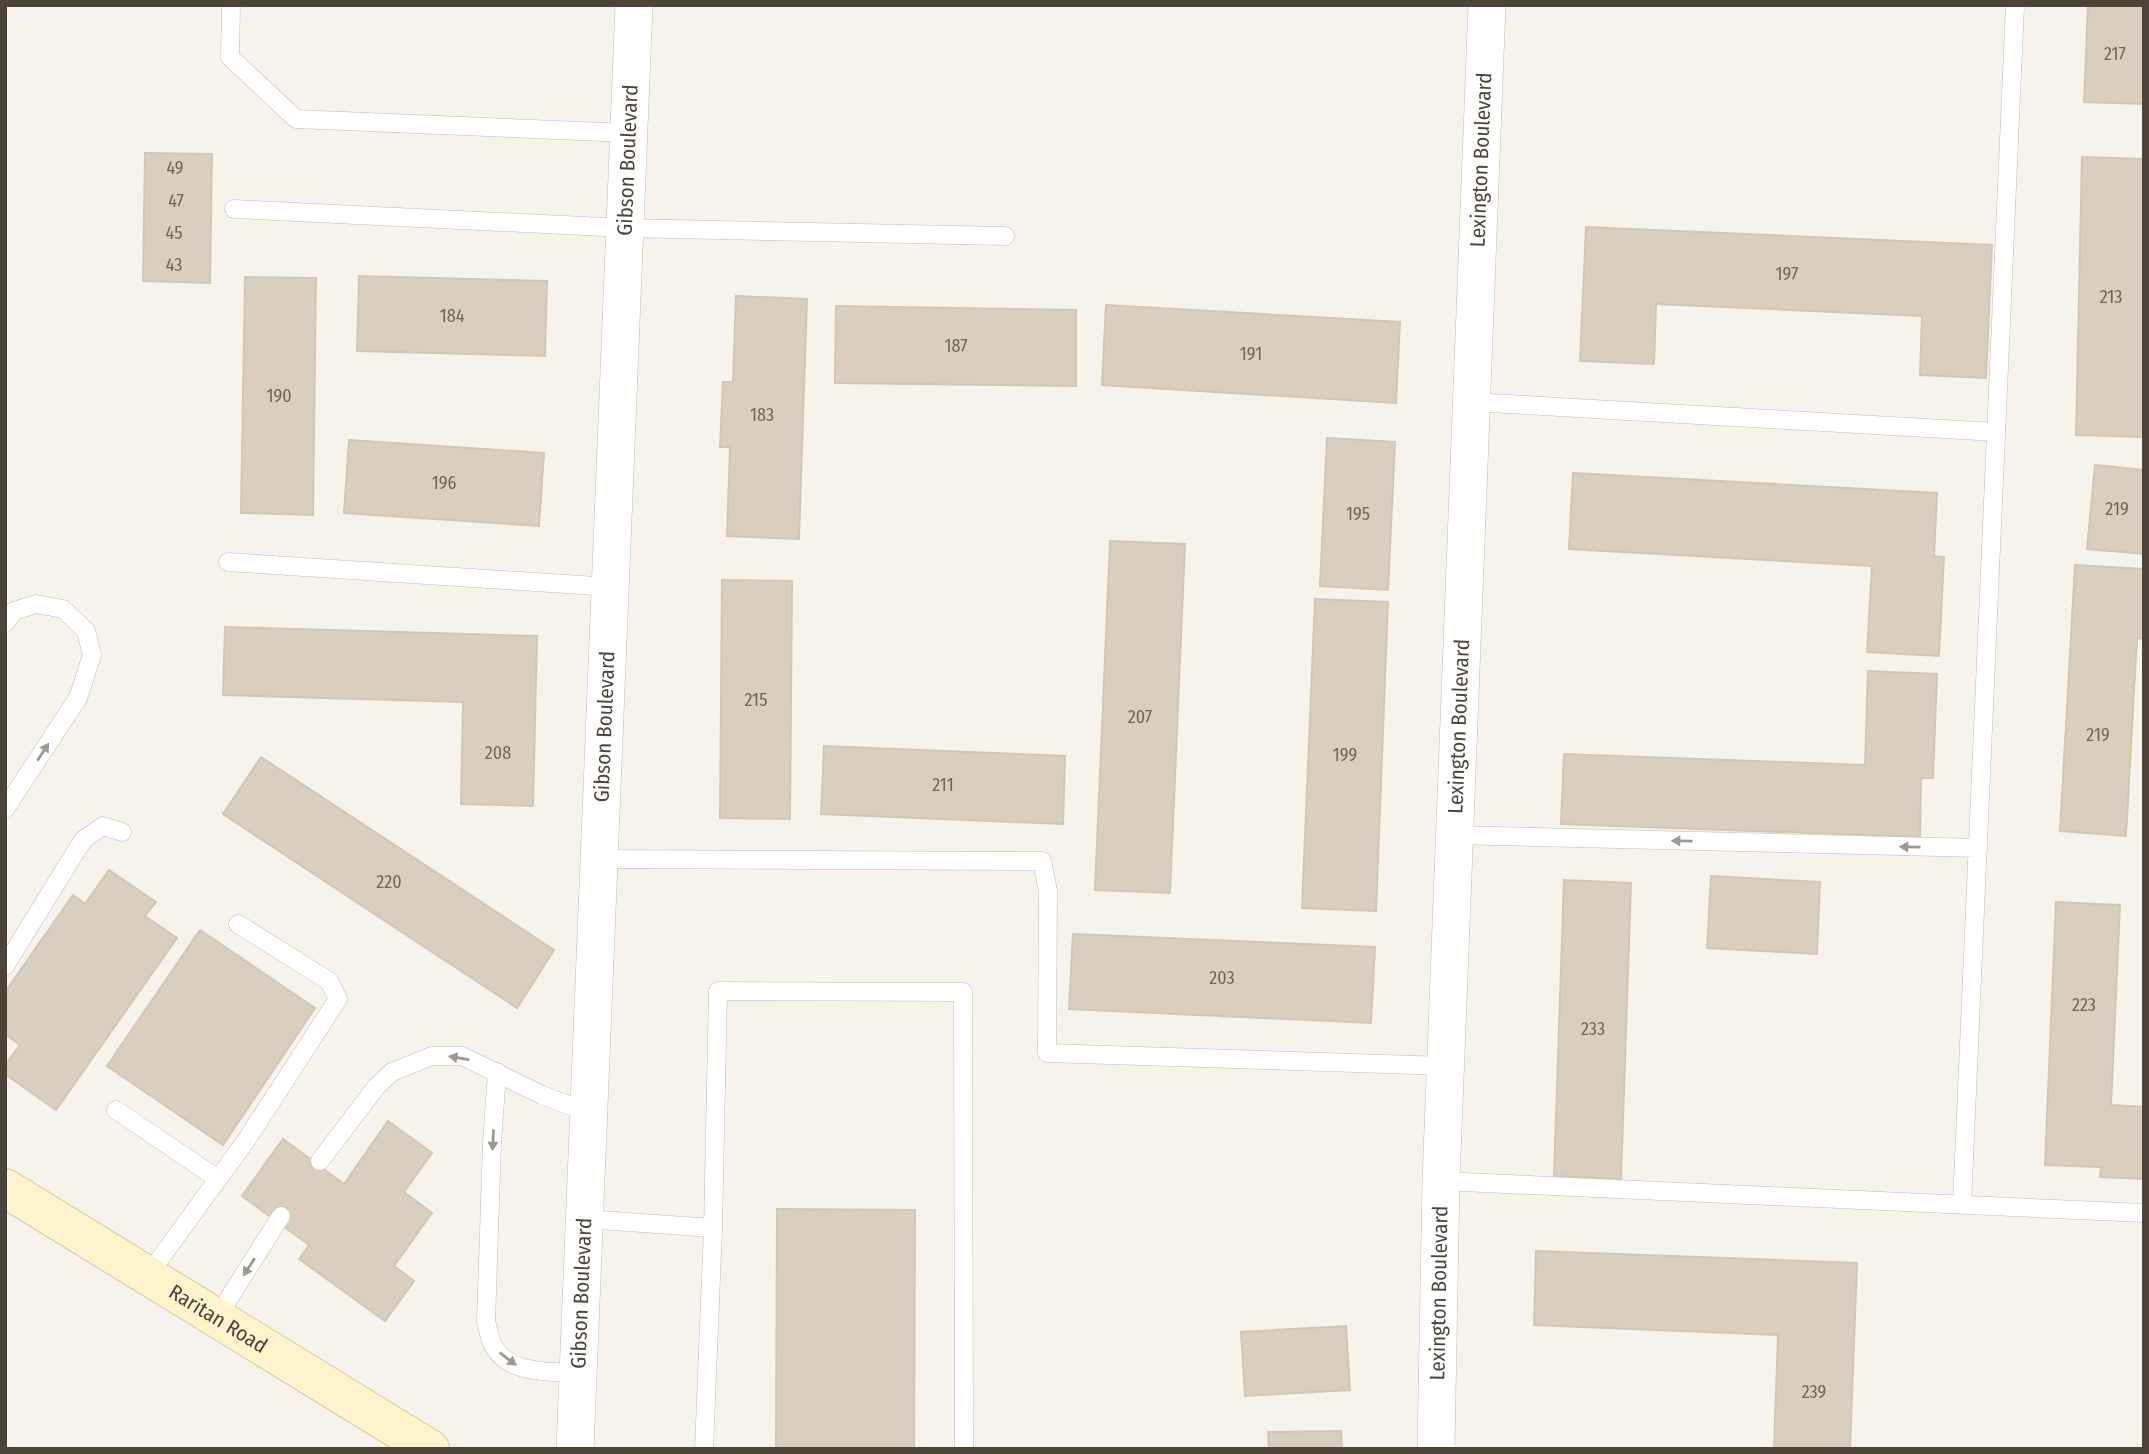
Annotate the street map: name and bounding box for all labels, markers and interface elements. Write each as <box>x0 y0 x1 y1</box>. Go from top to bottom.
house number: 217 <box>2104 43 2126 65</box>
street label: Lexington Boulevard <box>1465 72 1497 248</box>
street label: Gibson Boulevard <box>612 84 644 236</box>
house number: 49 <box>166 157 184 179</box>
house number: 47 <box>168 190 184 212</box>
house number: 45 <box>166 222 182 244</box>
house number: 43 <box>166 254 182 276</box>
house number: 197 <box>1776 263 1798 285</box>
house number: 213 <box>2100 286 2122 308</box>
house number: 184 <box>440 305 465 327</box>
house number: 187 <box>944 335 968 357</box>
house number: 191 <box>1240 343 1262 365</box>
house number: 190 <box>266 385 292 407</box>
house number: 183 <box>750 404 774 426</box>
house number: 196 <box>432 472 456 494</box>
house number: 219 <box>2105 498 2129 520</box>
house number: 195 <box>1346 503 1370 525</box>
street label: Lexington Boulevard <box>1442 639 1475 814</box>
street label: Gibson Boulevard <box>588 651 621 803</box>
house number: 215 <box>745 689 767 711</box>
house number: 207 <box>1128 706 1152 728</box>
house number: 219 <box>2086 724 2110 746</box>
one-way arrow <box>36 742 49 761</box>
house number: 208 <box>485 742 511 764</box>
house number: 199 <box>1333 744 1357 766</box>
house number: 211 <box>932 774 954 796</box>
one-way arrow <box>1671 835 1693 847</box>
one-way arrow <box>1898 841 1920 852</box>
house number: 220 <box>376 871 402 893</box>
house number: 203 <box>1209 967 1235 989</box>
house number: 223 <box>2072 994 2096 1016</box>
house number: 233 <box>1581 1018 1605 1040</box>
one-way arrow <box>448 1052 470 1063</box>
one-way arrow <box>487 1129 498 1151</box>
street label: Lexington Boulevard <box>1424 1205 1454 1381</box>
street label: Gibson Boulevard <box>565 1217 597 1369</box>
one-way arrow <box>242 1257 255 1276</box>
street label: Raritan Road <box>164 1279 272 1359</box>
one-way arrow <box>499 1352 518 1366</box>
house number: 239 <box>1802 1381 1826 1403</box>

